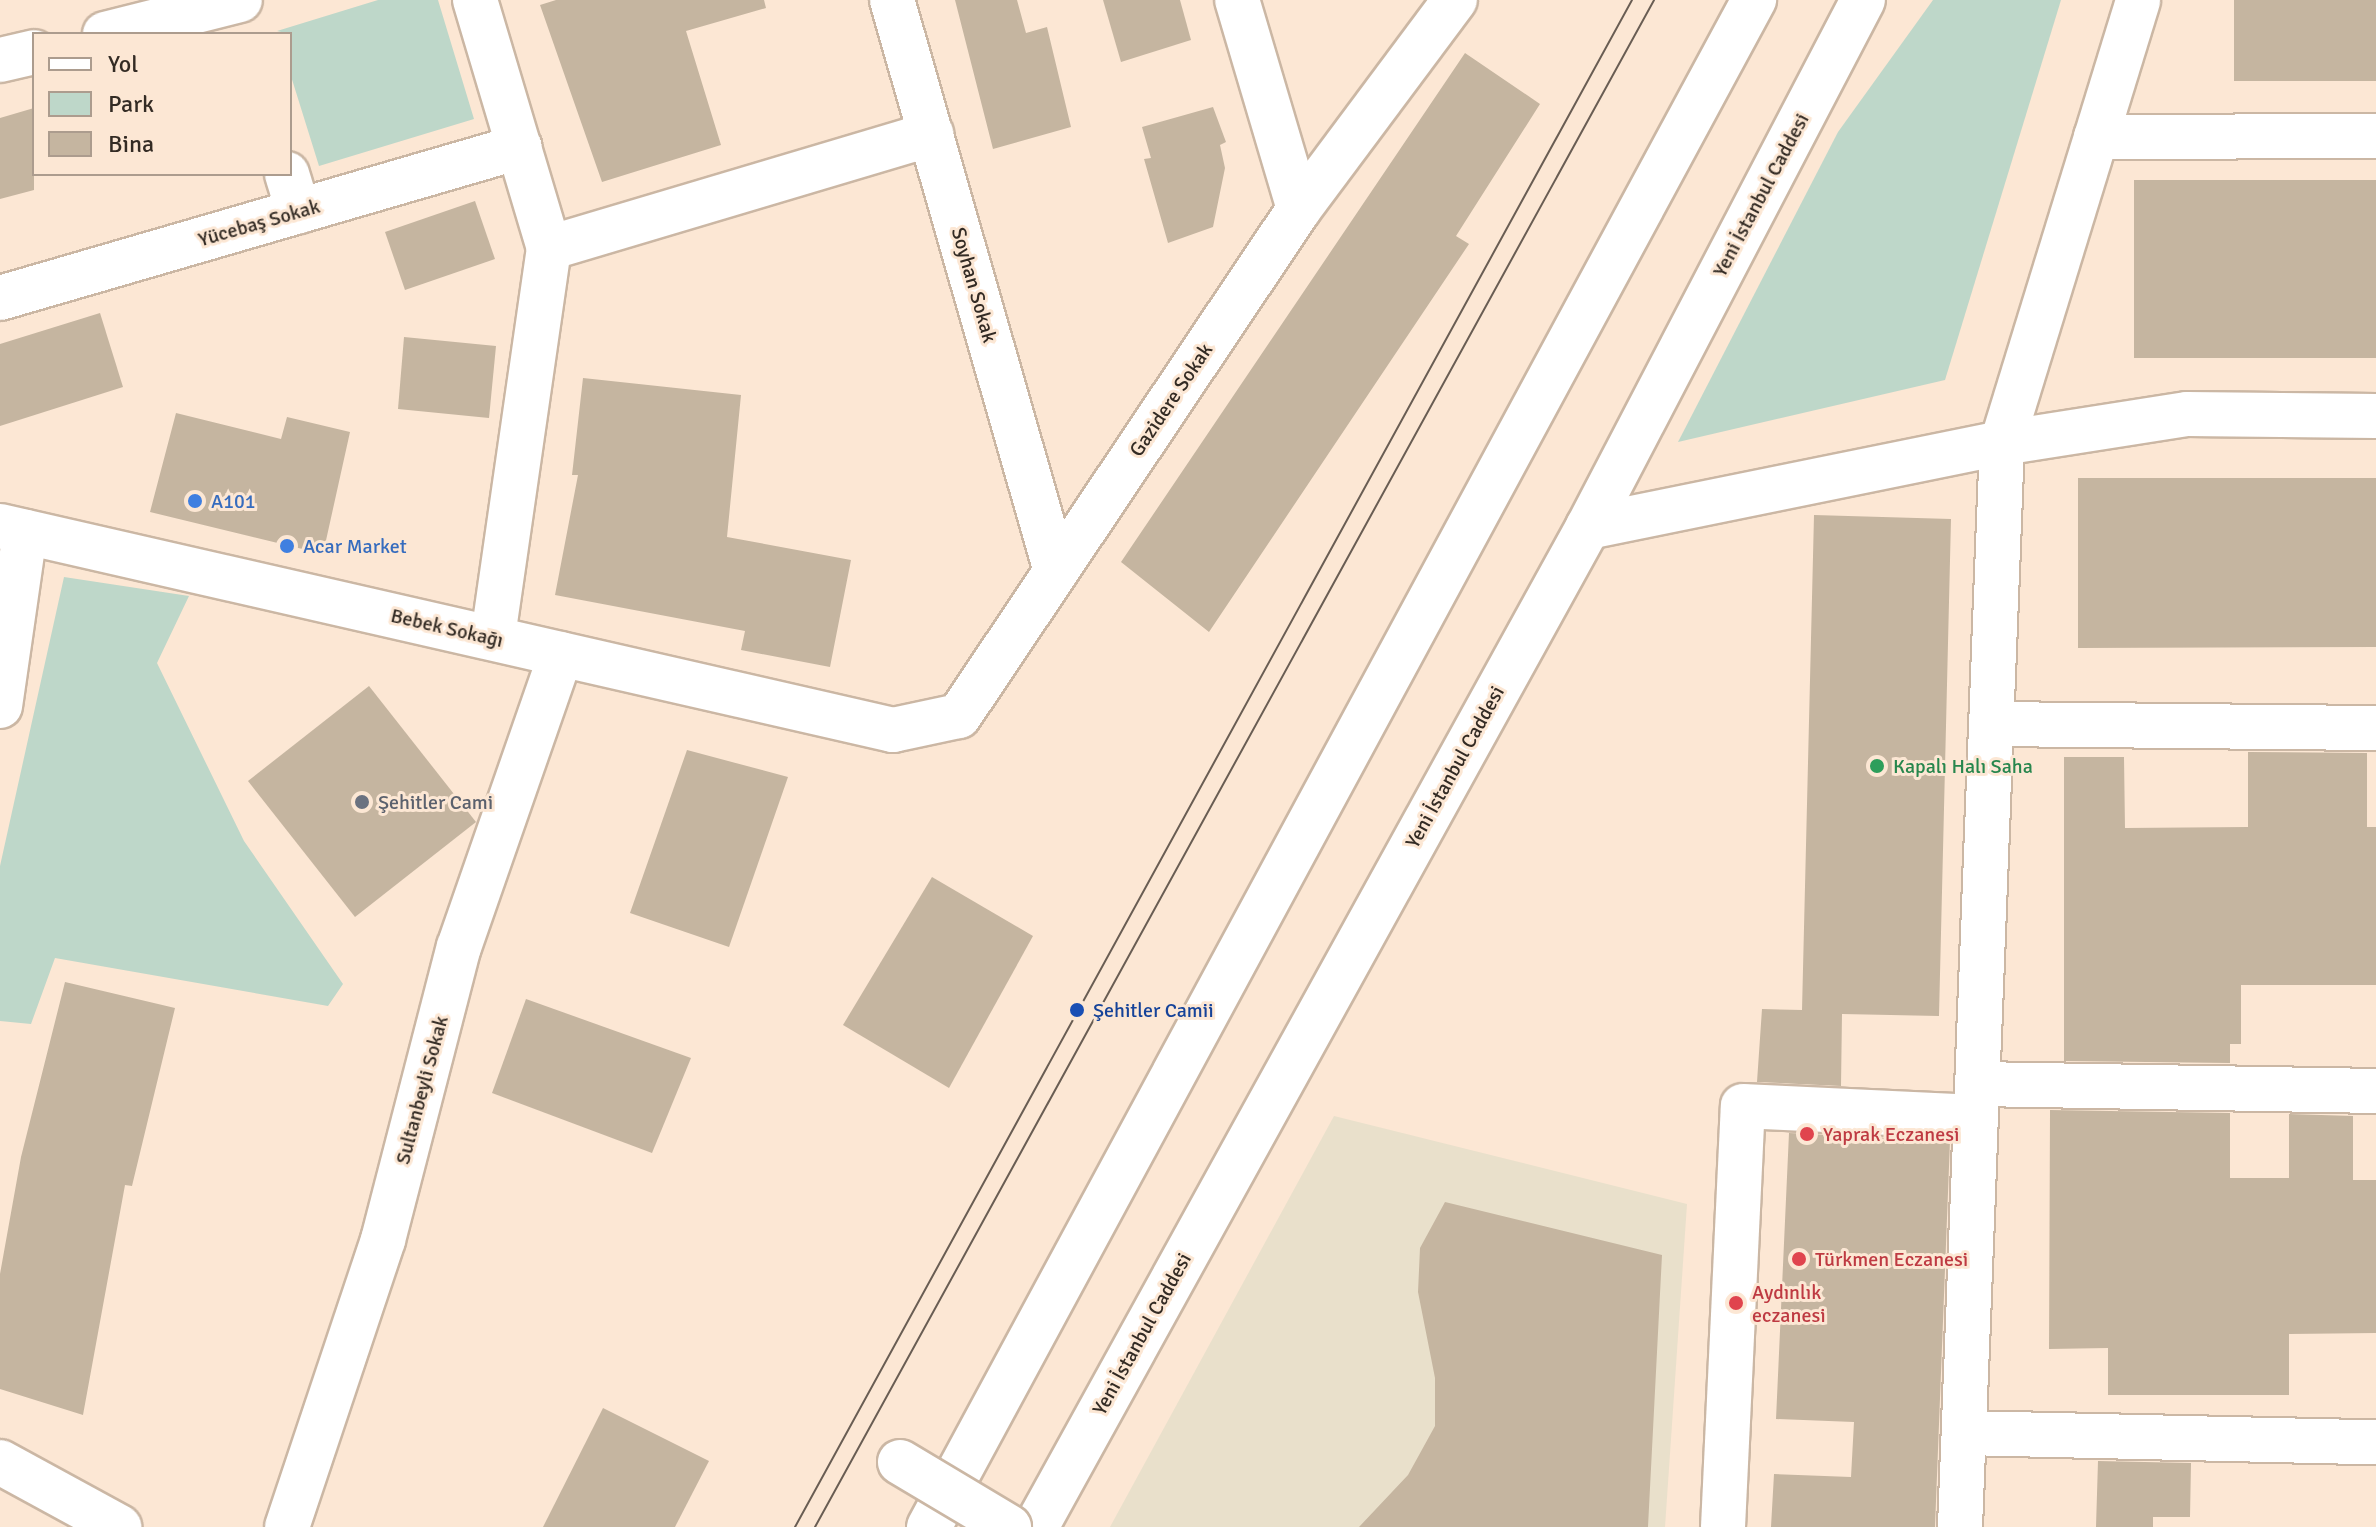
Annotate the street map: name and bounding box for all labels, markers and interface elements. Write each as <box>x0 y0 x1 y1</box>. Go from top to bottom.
legend <box>32 32 292 176</box>
text: Yol <box>108 49 138 79</box>
text: Park <box>108 89 154 119</box>
street label: Yeni İstanbul Caddesi <box>1708 109 1814 281</box>
text: Bina <box>108 129 154 159</box>
street label: Yücebaş Sokak <box>196 194 322 252</box>
street label: Soyhan Sokak <box>946 225 1002 345</box>
street label: Gazidere Sokak <box>1124 339 1218 461</box>
place label: A101 <box>211 489 256 513</box>
marker: A101 <box>186 492 204 510</box>
place label: Acar Market <box>303 534 407 558</box>
marker: Acar Market <box>278 537 296 555</box>
street label: Bebek Sokağı <box>388 603 506 653</box>
street label: Yeni İstanbul Caddesi <box>1401 682 1509 852</box>
place label: Kapalı Halı Saha <box>1893 754 2033 778</box>
marker: Kapalı Halı Saha <box>1868 757 1886 775</box>
place label: Şehitler Cami <box>378 790 493 814</box>
marker: Şehitler Cami <box>353 793 371 811</box>
place label: Şehitler Camii <box>1093 998 1214 1022</box>
marker: Şehitler Camii <box>1068 1001 1086 1019</box>
street label: Sultanbeyli Sokak <box>391 1013 453 1167</box>
place label: Yaprak Eczanesi <box>1823 1122 1959 1146</box>
marker: Yaprak Eczanesi <box>1798 1125 1816 1143</box>
place label: Türkmen Eczanesi <box>1815 1247 1968 1271</box>
street label: Yeni İstanbul Caddesi <box>1088 1249 1196 1419</box>
marker: Türkmen Eczanesi <box>1790 1250 1808 1268</box>
place label: Aydınlık eczanesi <box>1752 1280 1826 1327</box>
marker: Aydınlık eczanesi <box>1727 1294 1745 1312</box>

